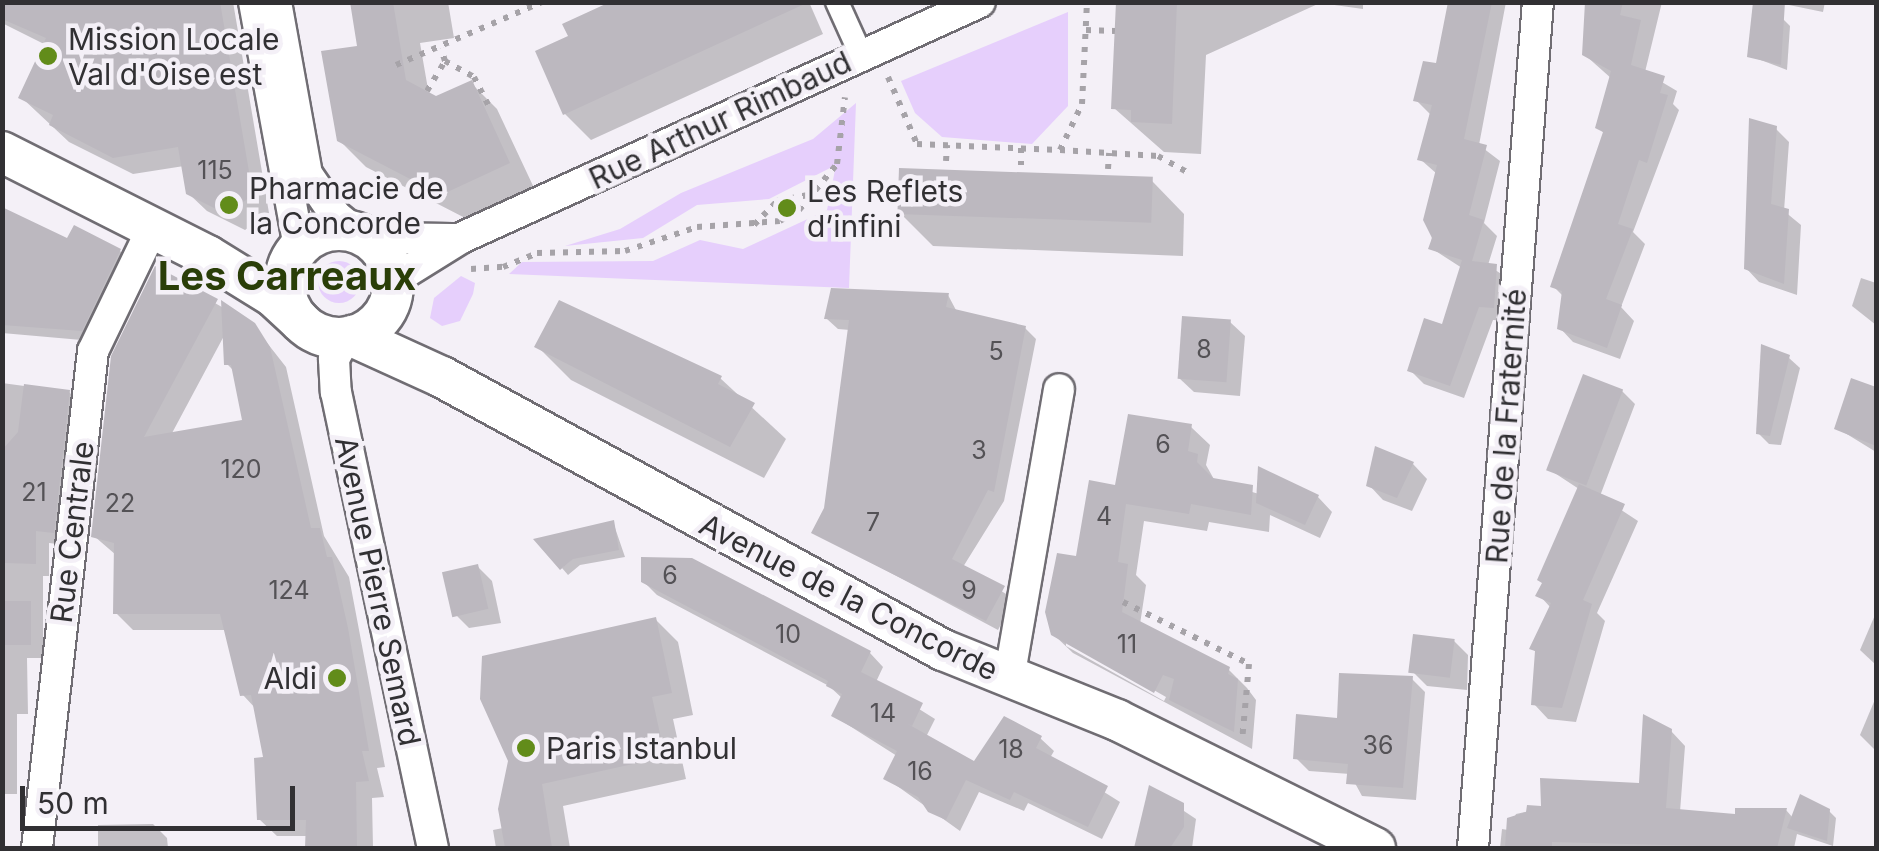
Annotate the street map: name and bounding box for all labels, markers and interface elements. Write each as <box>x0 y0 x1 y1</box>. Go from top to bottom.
place label: Mission Locale Val d'Oise est <box>68 21 279 92</box>
street label: Rue Arthur Rimbaud <box>583 43 857 197</box>
marker: Mission Locale Val d'Oise est <box>37 45 59 67</box>
house number: 115 <box>197 155 233 185</box>
place label: Pharmacie de la Concorde <box>249 170 444 240</box>
place label: Les Reflets d’infini <box>807 173 963 244</box>
marker: Pharmacie de la Concorde <box>218 194 240 216</box>
marker: Les Reflets d’infini <box>776 197 798 219</box>
district label: Les Carreaux <box>158 252 416 300</box>
street label: Rue de la Fraternité <box>1478 287 1534 565</box>
house number: 8 <box>1196 334 1212 364</box>
house number: 5 <box>988 336 1004 366</box>
house number: 6 <box>1155 429 1171 459</box>
street label: Avenue Pierre Semard <box>328 433 428 749</box>
house number: 3 <box>971 435 987 465</box>
street label: Rue Centrale <box>43 439 101 625</box>
house number: 120 <box>220 454 262 484</box>
house number: 21 <box>21 477 47 507</box>
house number: 22 <box>105 488 135 518</box>
house number: 4 <box>1096 501 1112 531</box>
street label: Avenue de la Concorde <box>694 506 1004 688</box>
house number: 7 <box>866 507 880 537</box>
house number: 6 <box>662 560 678 590</box>
house number: 124 <box>268 575 310 605</box>
house number: 9 <box>961 575 977 605</box>
house number: 10 <box>775 619 801 649</box>
house number: 11 <box>1117 629 1137 659</box>
place label: Aldi <box>263 660 317 696</box>
marker: Aldi <box>326 667 348 689</box>
house number: 14 <box>870 698 896 728</box>
place label: Paris Istanbul <box>546 730 737 766</box>
house number: 36 <box>1363 730 1393 760</box>
house number: 18 <box>998 734 1024 764</box>
marker: Paris Istanbul <box>515 737 537 759</box>
house number: 16 <box>907 756 933 786</box>
scale bar <box>25 766 300 828</box>
text: 50 m <box>37 785 109 821</box>

